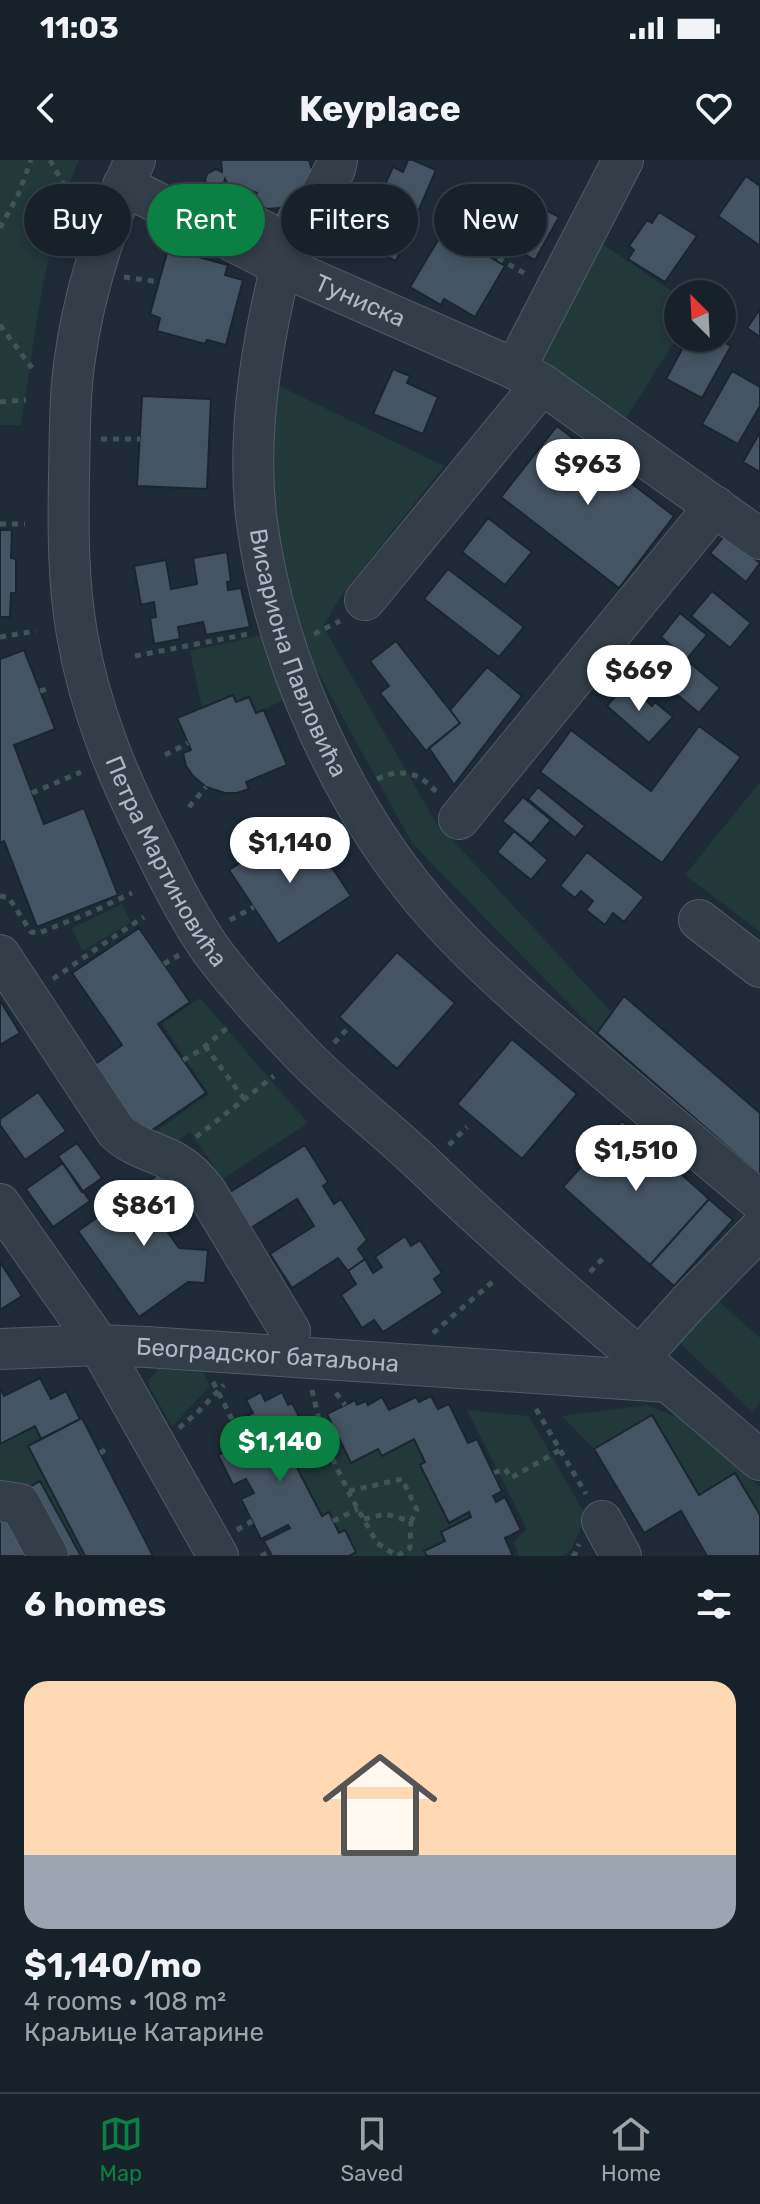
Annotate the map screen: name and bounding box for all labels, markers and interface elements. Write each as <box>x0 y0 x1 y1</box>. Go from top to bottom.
text: 11:03 <box>40 10 119 46</box>
icon: back <box>24 86 68 130</box>
icon: heart <box>692 86 736 130</box>
text: Keyplace <box>299 87 461 130</box>
chip: Buy <box>24 184 131 256</box>
chip: Rent <box>147 184 265 256</box>
chip: Filters <box>281 184 418 256</box>
chip: New <box>434 184 547 256</box>
street label: Туниска <box>311 269 410 333</box>
north arrow <box>664 280 736 352</box>
map controls <box>664 280 736 352</box>
pin: $963 <box>541 439 635 507</box>
text: $963 <box>554 449 622 480</box>
street label: Висариона Павловића <box>244 526 353 782</box>
pin: $669 <box>592 645 686 713</box>
text: $669 <box>605 655 673 686</box>
street label: Петра Мартиновића <box>99 752 233 972</box>
pin: $1,140 <box>225 817 355 885</box>
text: $1,140 <box>248 827 332 858</box>
pin: $1,510 <box>571 1125 701 1193</box>
text: $1,510 <box>594 1135 678 1166</box>
pin: $861 <box>97 1180 191 1248</box>
text: $861 <box>112 1190 176 1221</box>
street label: Београдског батаљона <box>135 1333 400 1378</box>
pin: $1,140 <box>215 1416 345 1484</box>
text: $1,140 <box>238 1426 322 1457</box>
icon: filters <box>692 1582 736 1626</box>
text: 6 homes <box>24 1584 166 1625</box>
icon: home <box>308 1733 452 1877</box>
text: $1,140/mo <box>24 1945 202 1986</box>
text: 4 rooms · 108 m² <box>24 1986 226 2017</box>
text: Краљице Катарине <box>24 2017 264 2048</box>
tab: Map <box>99 2112 143 2187</box>
tab: Saved <box>340 2112 403 2187</box>
tab: Home <box>601 2112 661 2187</box>

